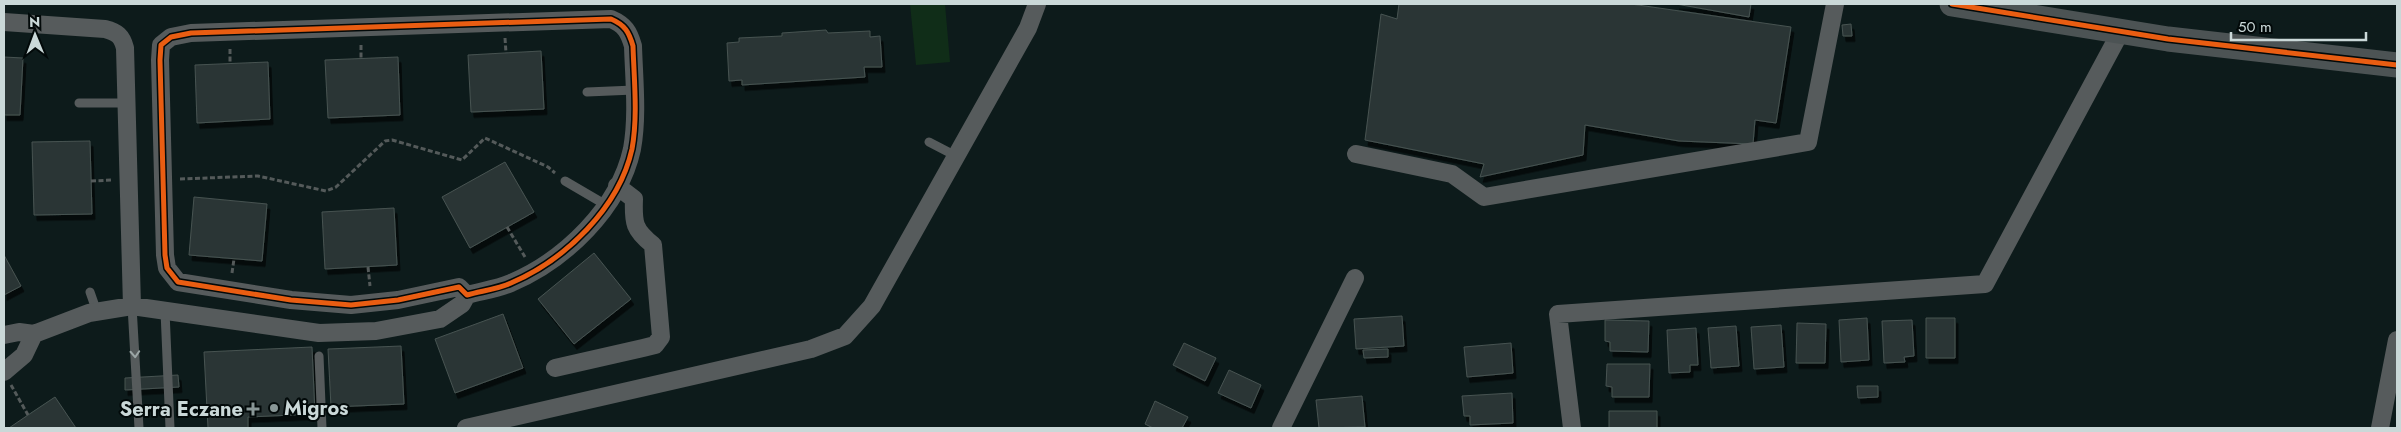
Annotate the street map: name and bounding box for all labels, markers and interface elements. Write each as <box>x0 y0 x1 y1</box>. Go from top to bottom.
north arrow <box>10 10 60 60</box>
scale bar <box>2231 10 2366 42</box>
text: N <box>29 12 41 32</box>
text: 50 m <box>2238 16 2272 38</box>
one-way arrow <box>129 351 140 359</box>
place label: Migros <box>284 394 348 423</box>
place label: Serra Eczane <box>120 395 243 424</box>
marker: Migros <box>268 402 280 414</box>
marker: Serra Eczane <box>247 403 259 415</box>

